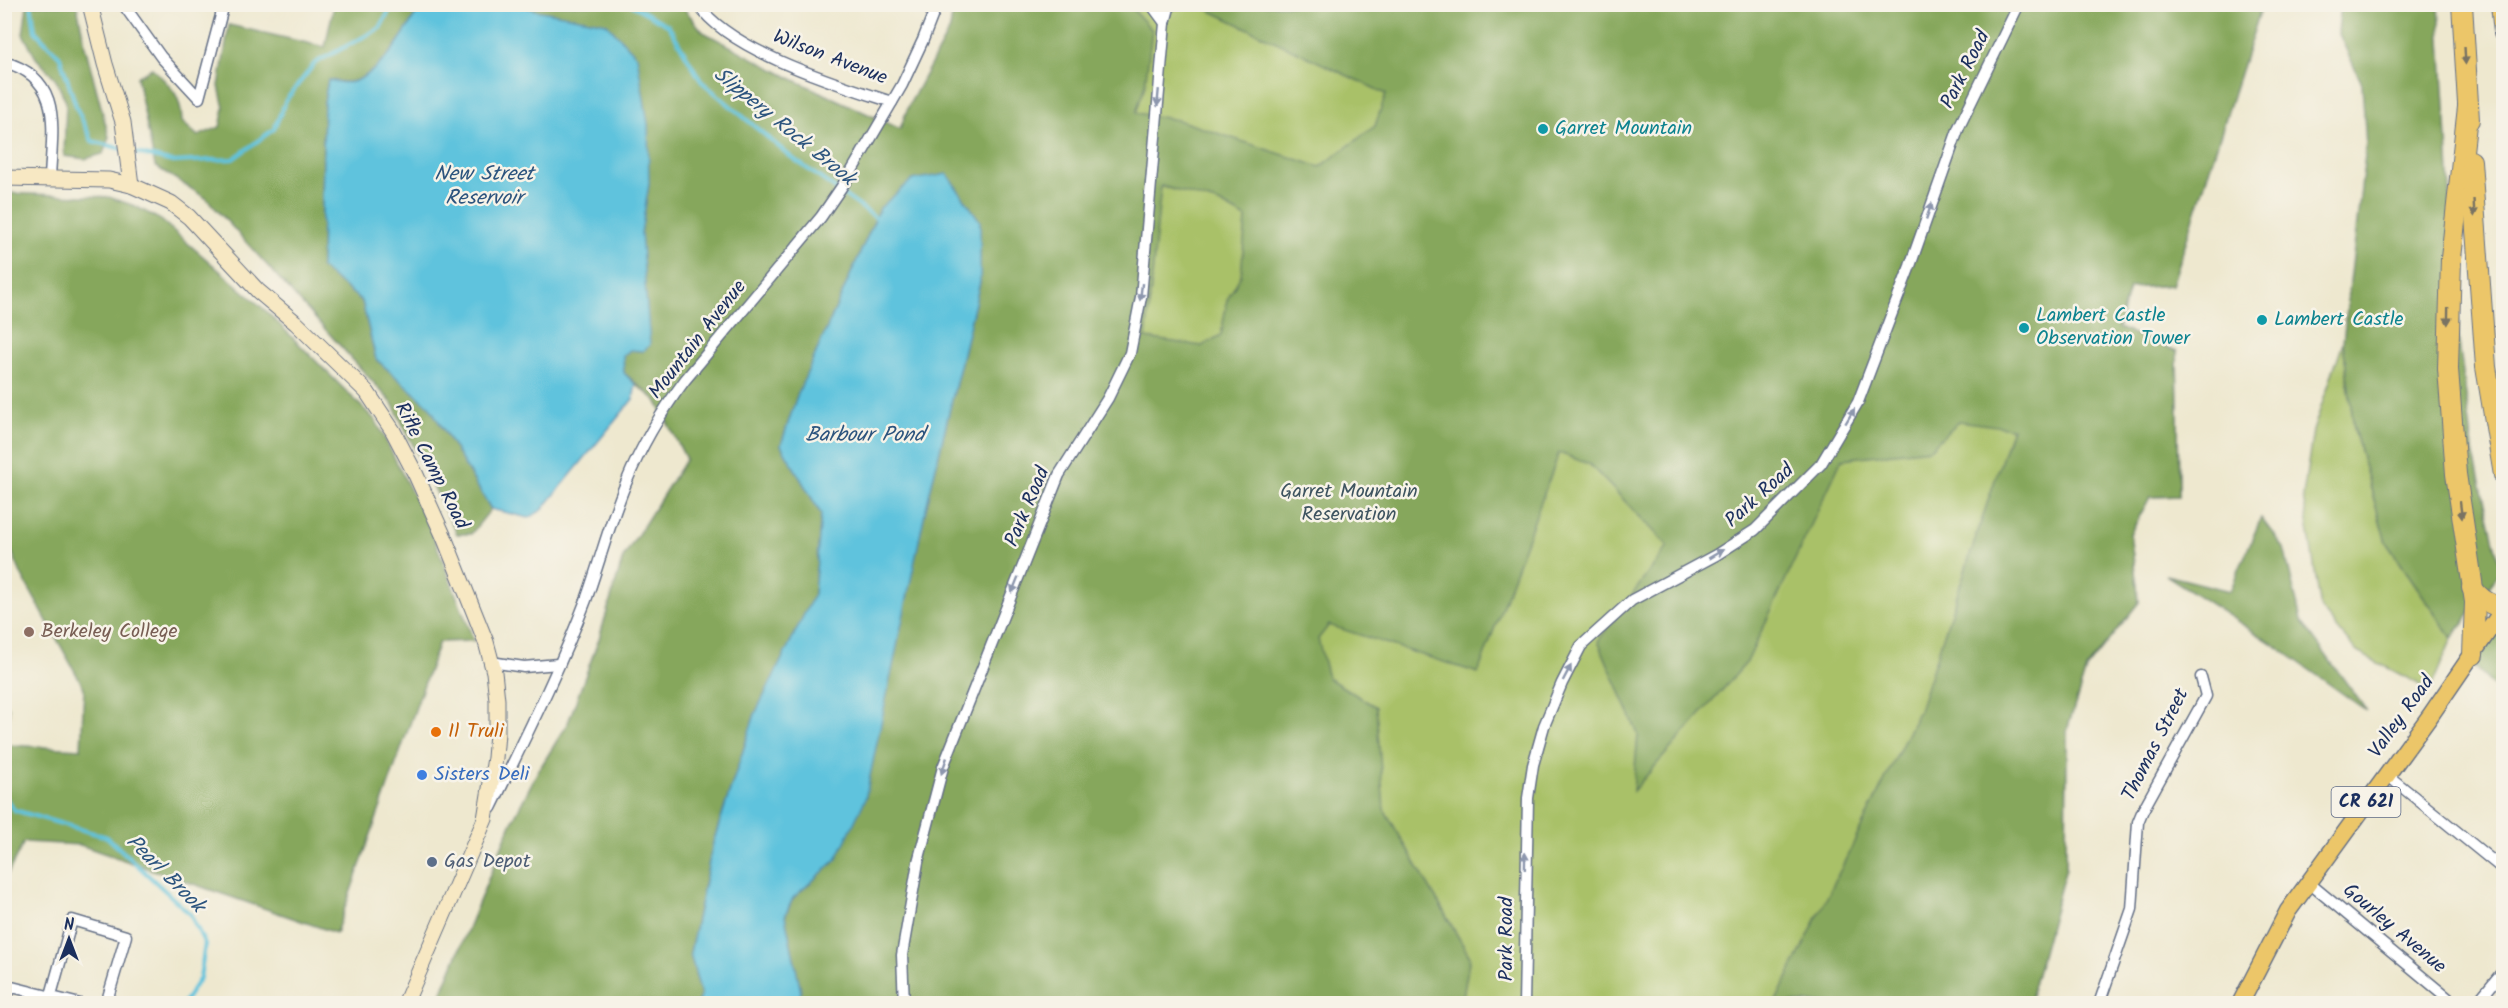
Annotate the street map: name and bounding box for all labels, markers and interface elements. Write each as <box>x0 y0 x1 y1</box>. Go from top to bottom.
street label: Wilson Avenue <box>768 21 892 95</box>
street label: Park Road <box>1933 24 2000 115</box>
one-way arrow <box>2461 46 2470 65</box>
water label: Slippery Rock Brook <box>706 59 865 197</box>
one-way arrow <box>1153 89 1163 108</box>
place label: Garret Mountain <box>1555 113 1692 145</box>
marker: Garret Mountain <box>1536 122 1550 136</box>
water label: New Street Reservoir <box>434 158 537 215</box>
one-way arrow <box>2469 198 2479 217</box>
one-way arrow <box>1925 202 1935 220</box>
street label: Mountain Avenue <box>641 273 755 407</box>
one-way arrow <box>1136 283 1146 302</box>
place label: Lambert Castle Observation Tower <box>2036 300 2191 355</box>
place label: Lambert Castle <box>2274 304 2404 336</box>
one-way arrow <box>2444 307 2453 326</box>
marker: Lambert Castle <box>2255 313 2269 327</box>
marker: Lambert Castle Observation Tower <box>2017 321 2031 335</box>
street label: Rifle Camp Road <box>385 397 477 536</box>
one-way arrow <box>1844 408 1855 424</box>
water label: Barbour Pond <box>806 419 929 452</box>
street label: Park Road <box>1718 455 1803 536</box>
street label: Park Road <box>997 461 1060 552</box>
park label: Garret Mountain Reservation <box>1280 476 1418 531</box>
one-way arrow <box>2456 501 2466 520</box>
one-way arrow <box>1708 549 1724 560</box>
one-way arrow <box>1010 576 1020 594</box>
place label: Berkeley College <box>41 616 177 648</box>
marker: Berkeley College <box>22 625 36 639</box>
one-way arrow <box>1562 664 1572 681</box>
street label: Valley Road <box>2361 668 2444 765</box>
street label: Thomas Street <box>2114 683 2198 807</box>
place label: Il Truli <box>448 716 505 748</box>
marker: Il Truli <box>429 725 443 739</box>
one-way arrow <box>938 757 948 775</box>
place label: Sisters Deli <box>434 759 531 791</box>
marker: Sisters Deli <box>415 768 429 782</box>
road number: CR 621 <box>2332 787 2400 817</box>
water label: Pearl Brook <box>118 827 214 923</box>
place label: Gas Depot <box>444 846 531 878</box>
one-way arrow <box>1520 852 1530 871</box>
marker: Gas Depot <box>425 855 439 869</box>
street label: Gourley Avenue <box>2335 876 2453 982</box>
street label: Park Road <box>1491 896 1523 981</box>
north arrow <box>39 909 99 969</box>
text: N <box>64 913 74 938</box>

